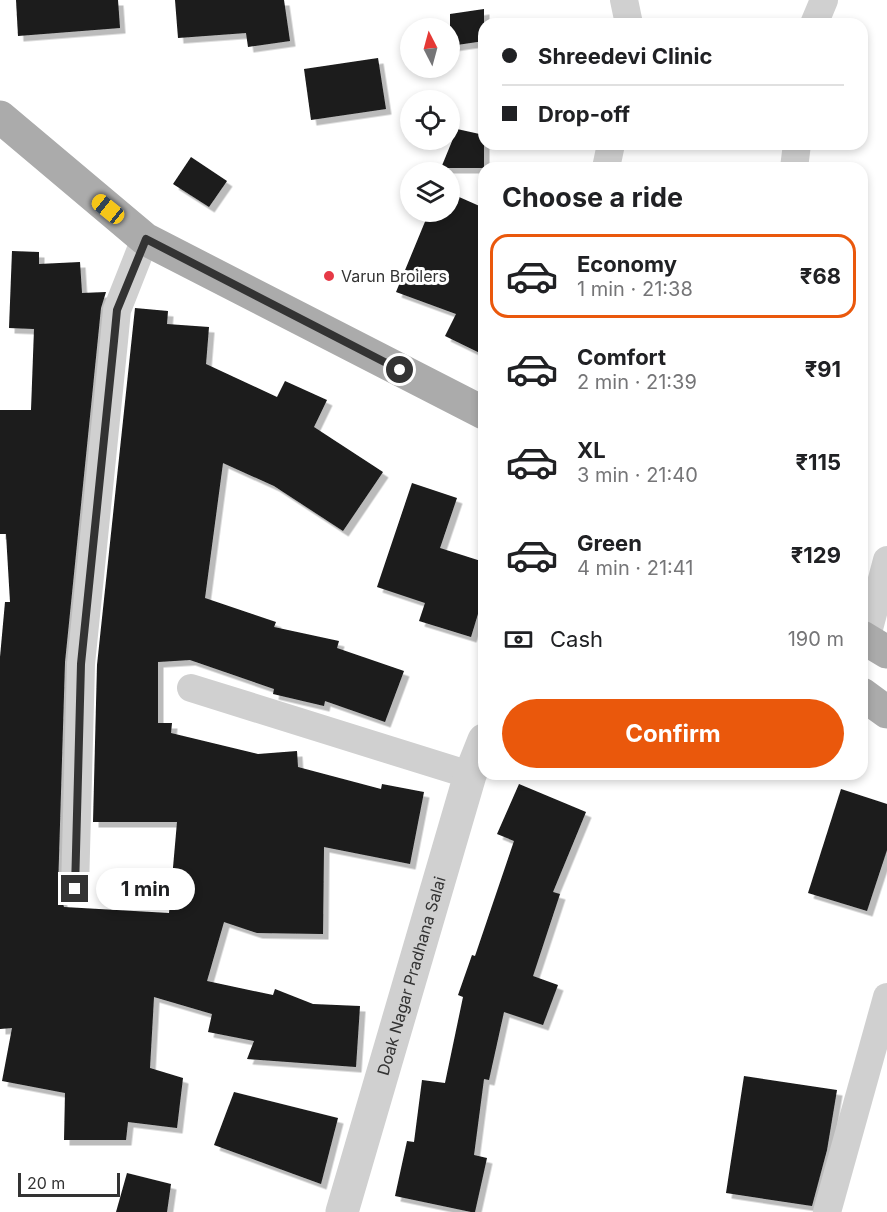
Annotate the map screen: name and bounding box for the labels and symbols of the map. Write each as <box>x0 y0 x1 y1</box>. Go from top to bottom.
north arrow <box>400 18 460 78</box>
car <box>88 191 128 227</box>
place label: Varun Broilers <box>341 266 447 286</box>
marker: Varun Broilers <box>322 269 336 283</box>
route start <box>386 356 413 383</box>
callout: 1 min <box>96 868 195 910</box>
street label: Doak Nagar Pradhana Salai <box>373 874 450 1078</box>
route end <box>61 875 88 902</box>
scale bar <box>18 1170 120 1198</box>

